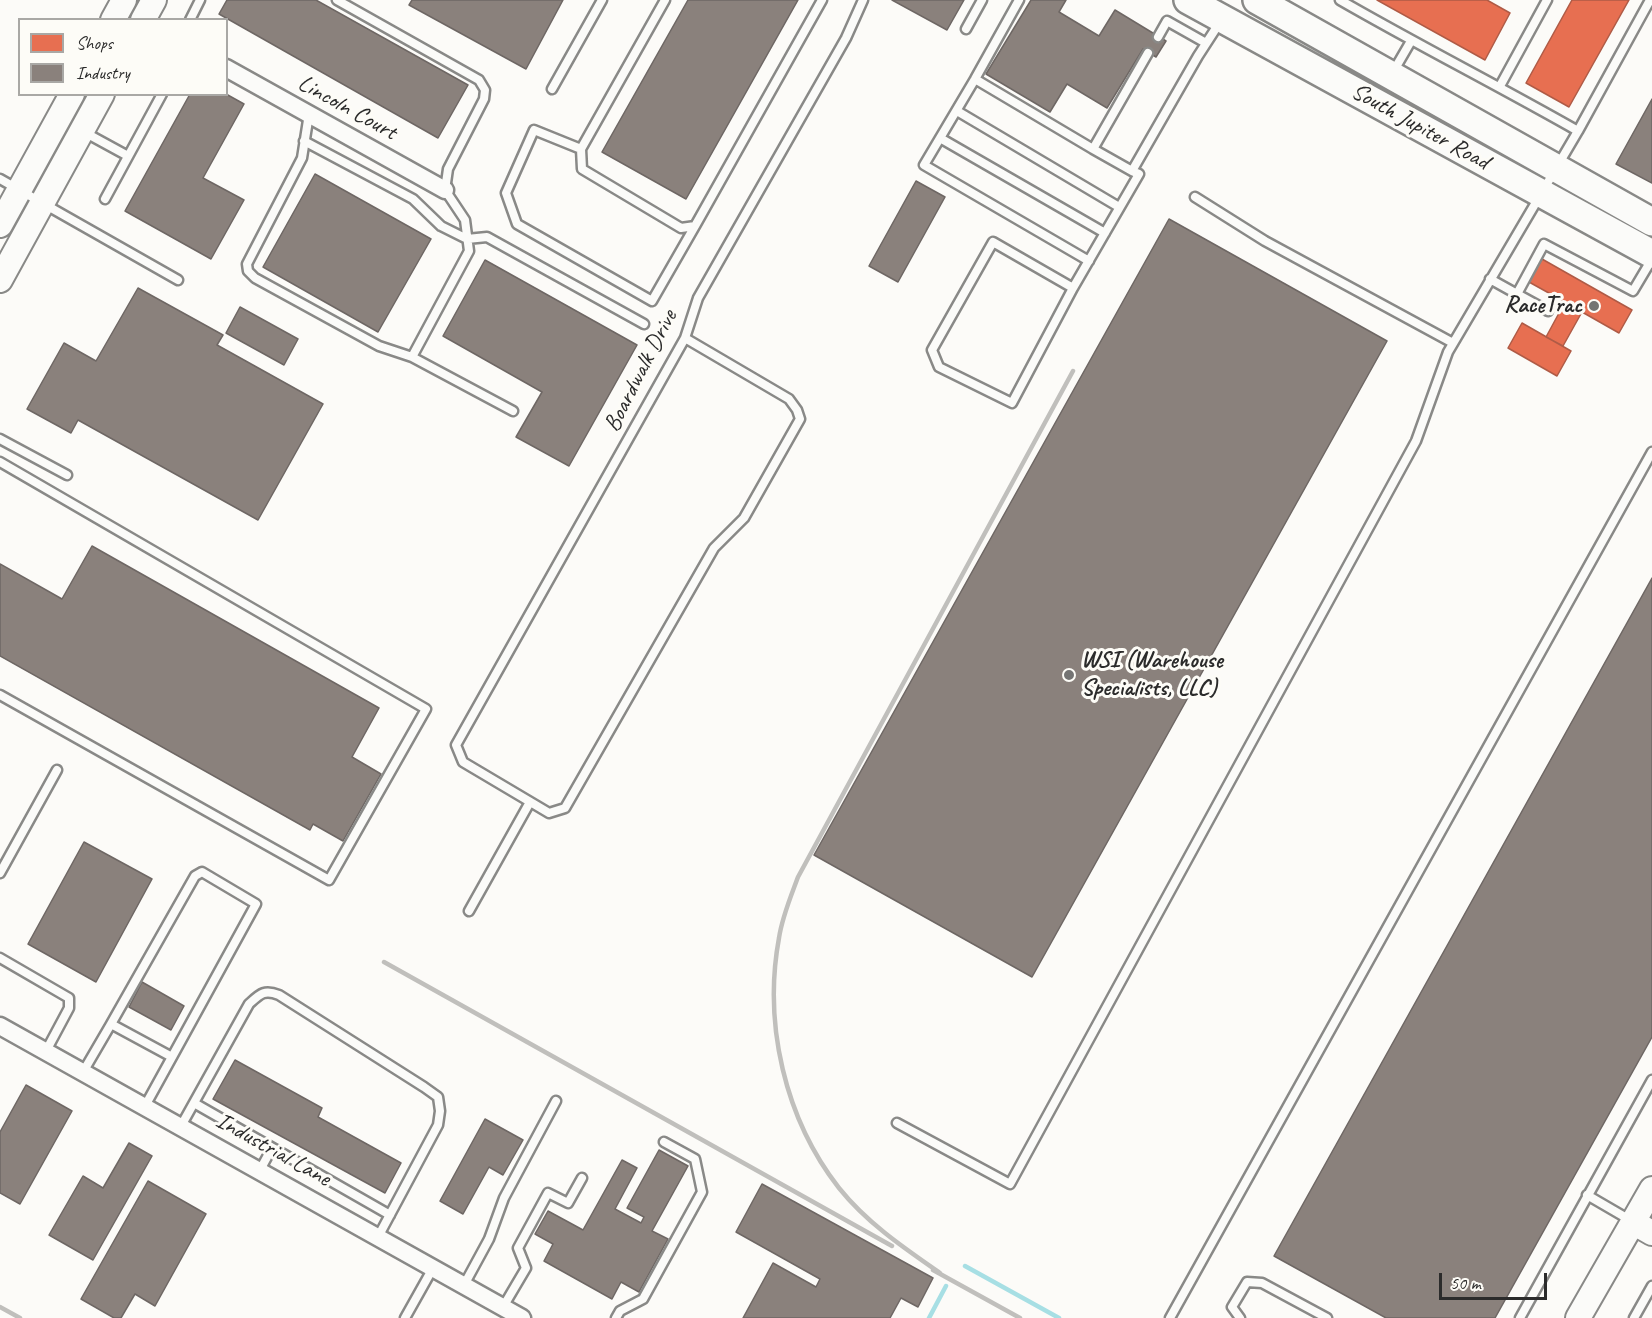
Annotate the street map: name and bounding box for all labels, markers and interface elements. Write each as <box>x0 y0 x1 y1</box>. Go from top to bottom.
legend <box>18 18 228 96</box>
text: Shops <box>76 32 113 54</box>
text: Industry <box>76 62 130 84</box>
street label: Lincoln Court <box>293 69 401 147</box>
street label: South Jupiter Road <box>1346 77 1494 177</box>
place label: RaceTrac <box>1504 292 1582 320</box>
marker: RaceTrac <box>1587 299 1601 313</box>
street label: Boardwalk Drive <box>598 305 684 437</box>
place label: WSI (Warehouse Specialists, LLC) <box>1081 647 1223 703</box>
marker: WSI (Warehouse Specialists, LLC) <box>1062 668 1076 682</box>
street label: Industrial Lane <box>211 1107 335 1193</box>
scale bar <box>1442 1261 1550 1299</box>
text: 50 m <box>1450 1272 1481 1294</box>

